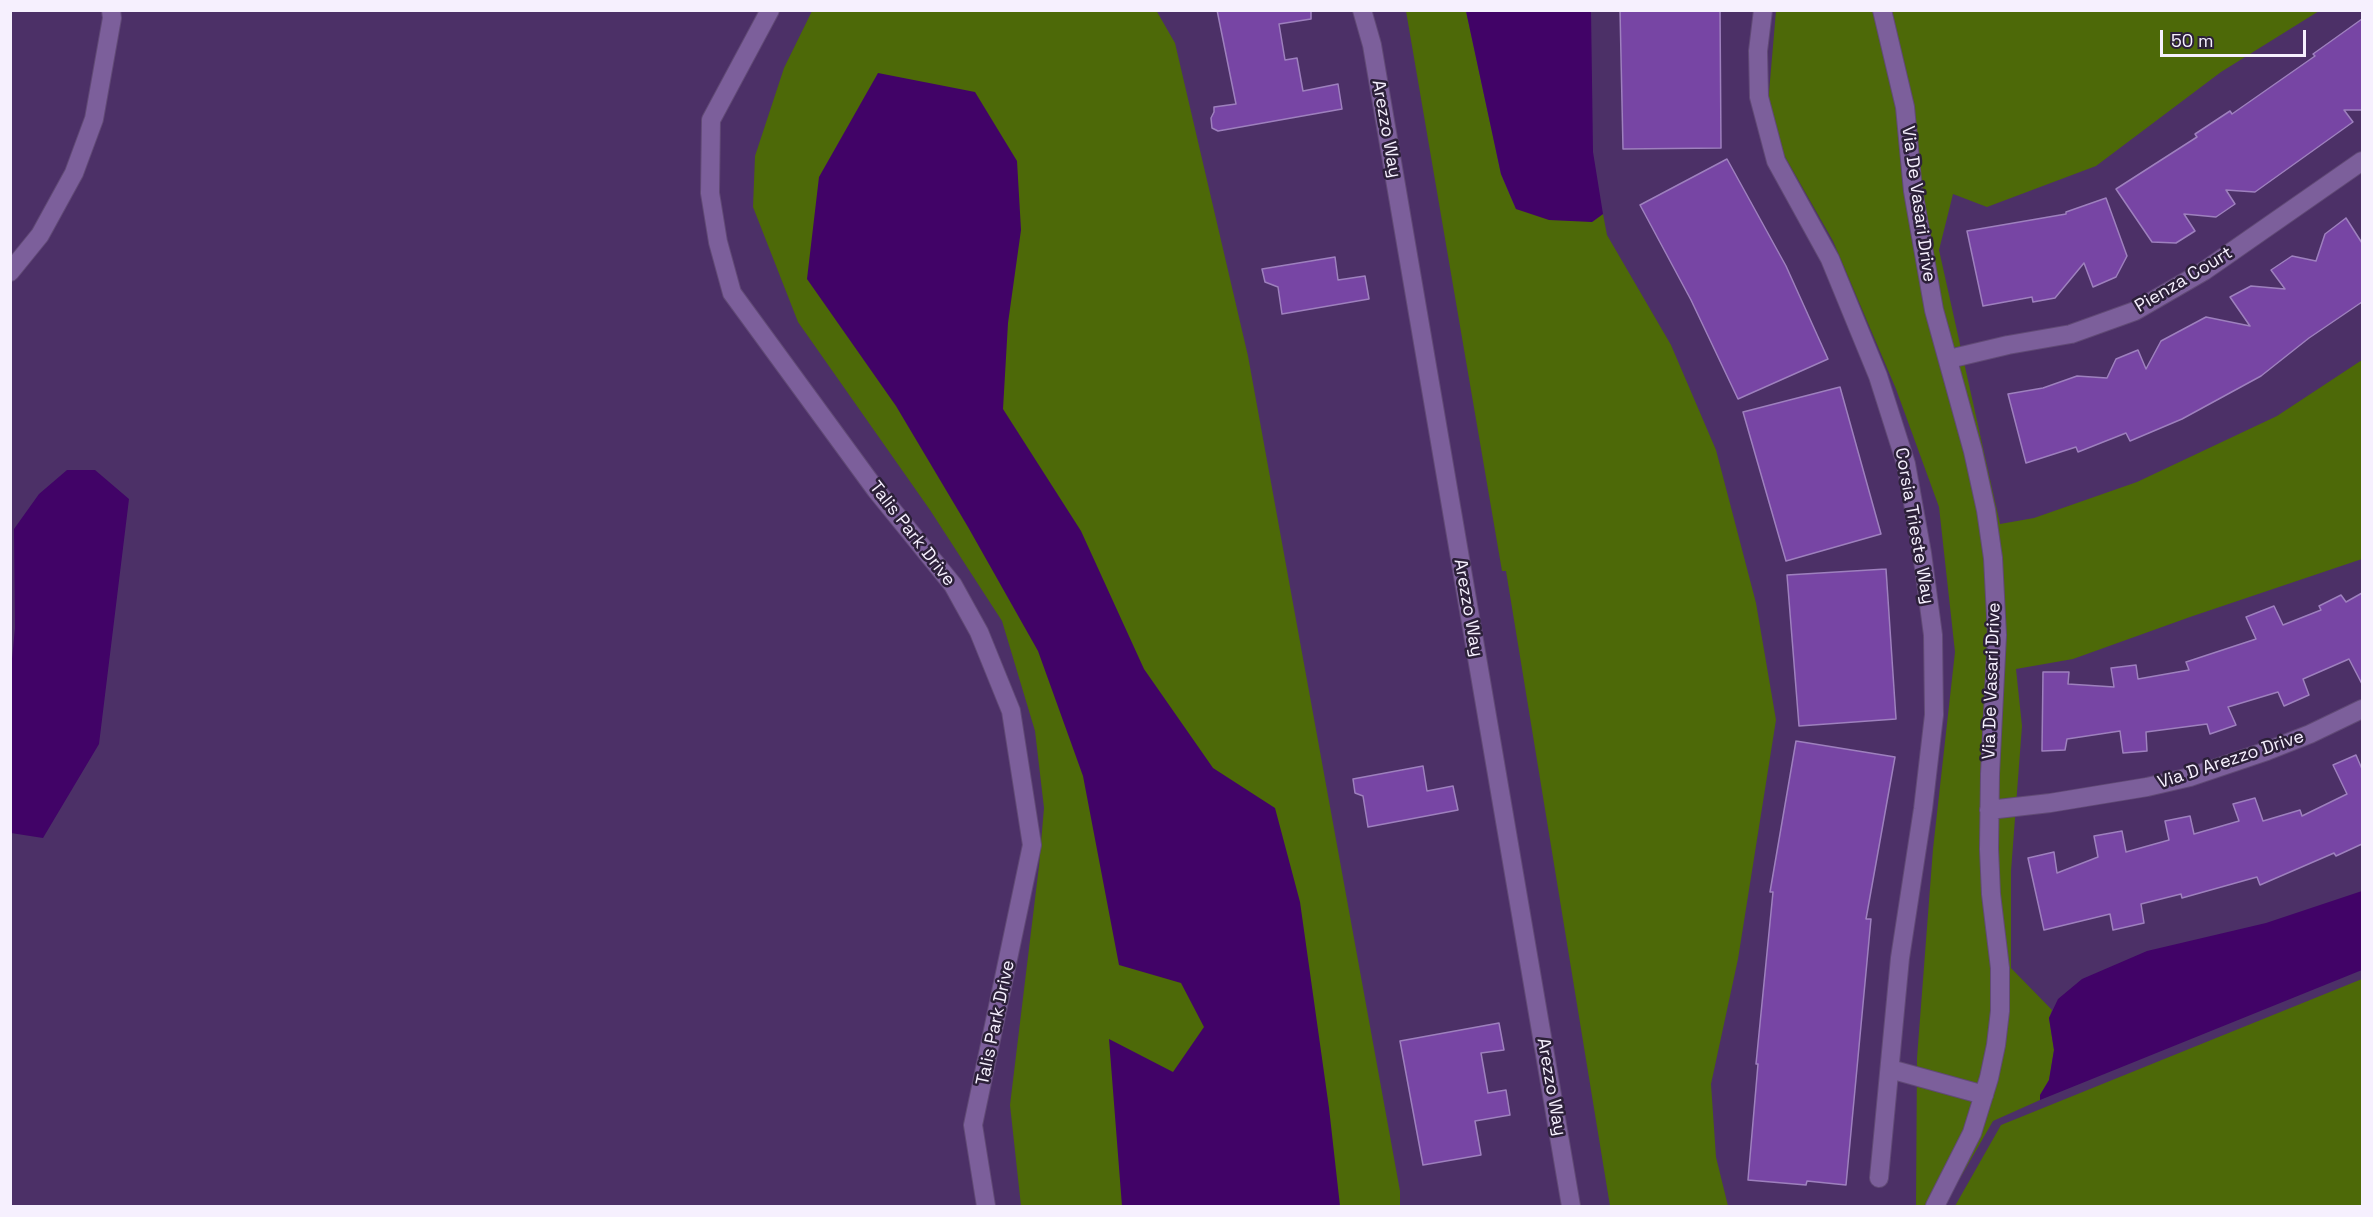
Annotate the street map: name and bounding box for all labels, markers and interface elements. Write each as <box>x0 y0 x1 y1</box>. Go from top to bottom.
scale bar <box>2163 18 2308 56</box>
text: 50 m <box>2171 29 2213 52</box>
street label: Arezzo Way <box>1367 78 1405 180</box>
street label: Via De Vasari Drive <box>1896 125 1940 283</box>
street label: Pienza Court <box>2131 242 2237 318</box>
street label: Corsia Trieste Way <box>1890 446 1938 606</box>
street label: Talis Park Drive <box>864 477 960 591</box>
street label: Arezzo Way <box>1449 557 1487 659</box>
street label: Via De Vasari Drive <box>1978 602 2006 760</box>
street label: Via D Arezzo Drive <box>2155 726 2307 794</box>
street label: Talis Park Drive <box>972 958 1020 1088</box>
street label: Arezzo Way <box>1532 1036 1570 1138</box>

